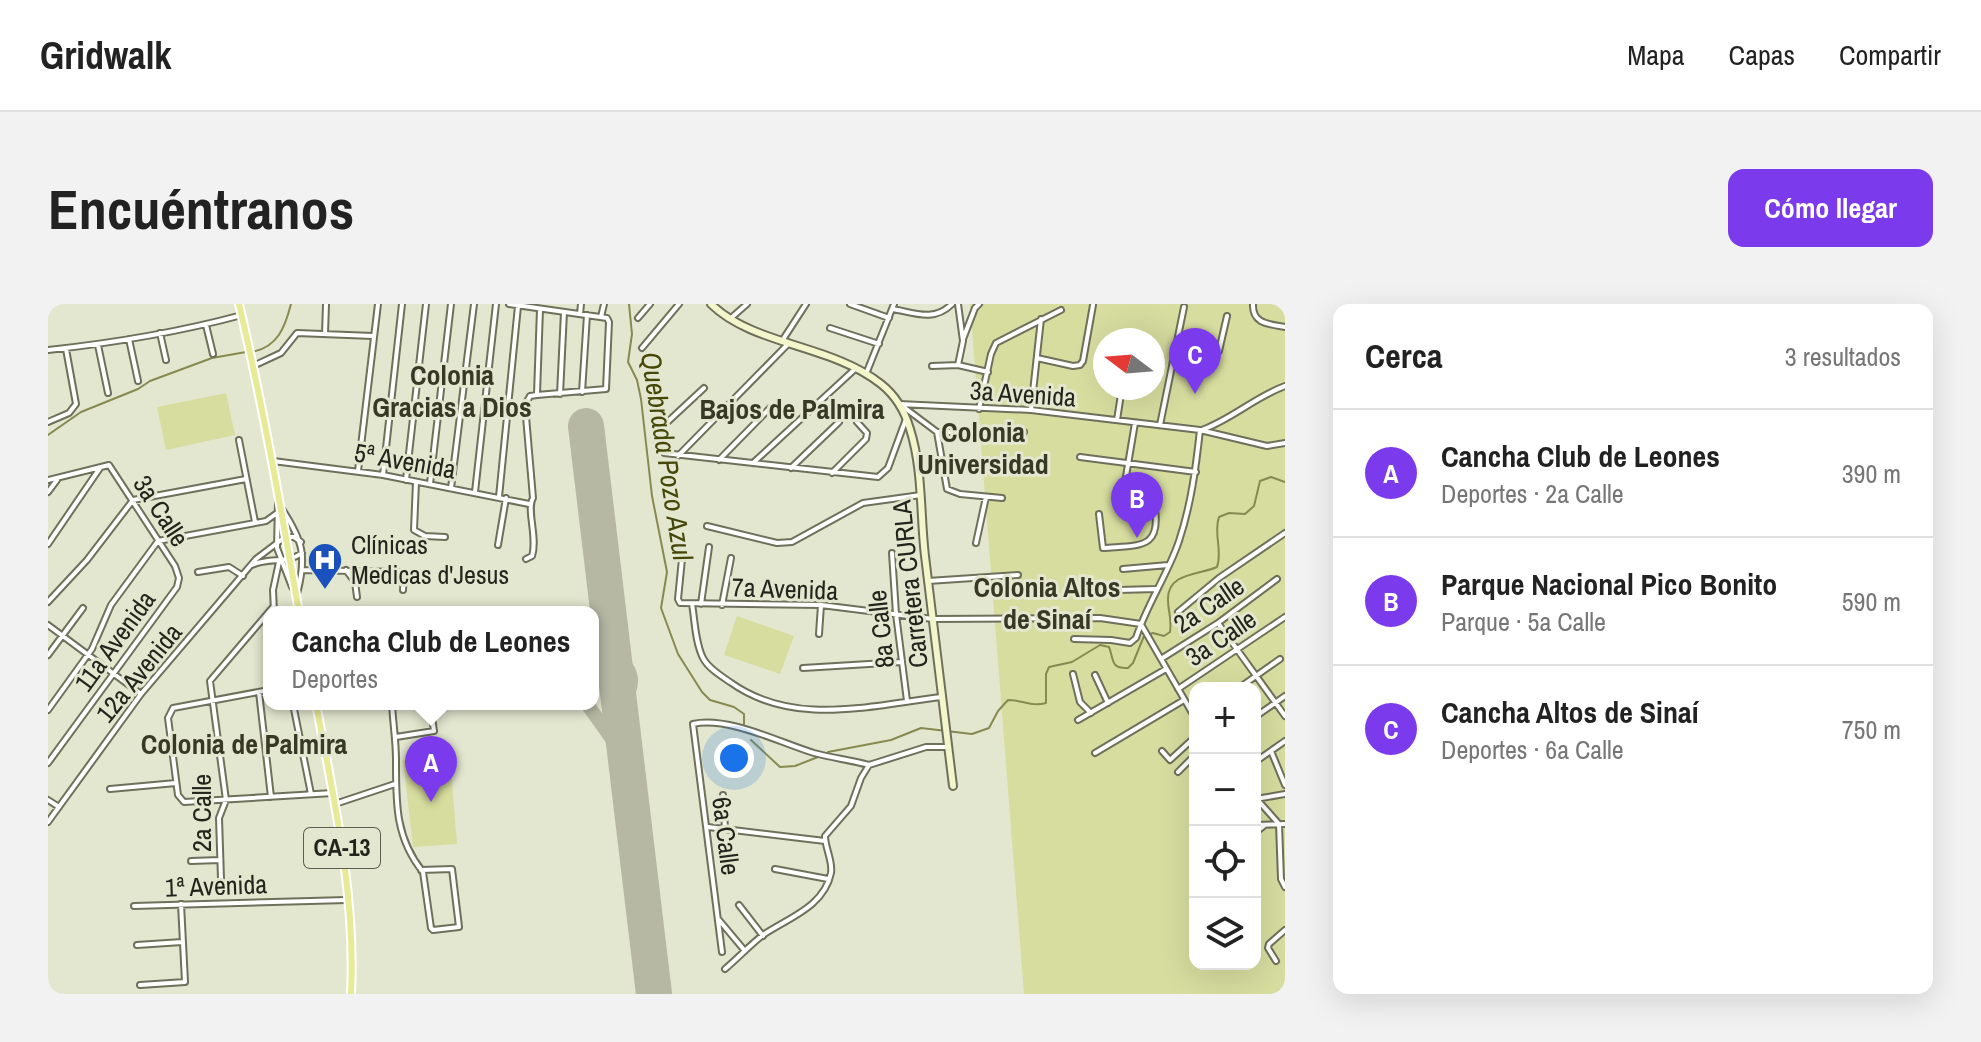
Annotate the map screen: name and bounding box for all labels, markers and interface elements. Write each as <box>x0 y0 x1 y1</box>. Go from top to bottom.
text: Gridwalk <box>40 30 172 81</box>
text: Mapa <box>1627 36 1685 74</box>
text: Capas <box>1729 36 1795 74</box>
text: Compartir <box>1839 36 1941 74</box>
button: Cómo llegar <box>1728 169 1933 247</box>
text: Encuéntranos <box>48 171 354 246</box>
north arrow <box>1093 328 1165 400</box>
pin: C <box>1169 328 1221 394</box>
text: Cerca <box>1365 333 1443 379</box>
text: 3 resultados <box>1785 339 1901 374</box>
water label: Quebrada Pozo Azul <box>632 349 702 564</box>
district label: Colonia Gracias a Dios <box>372 356 532 426</box>
street label: 3a Avenida <box>969 372 1077 415</box>
district label: Bajos de Palmira <box>699 390 885 428</box>
district label: Colonia Universidad <box>917 413 1049 483</box>
street label: 5ª Avenida <box>352 434 459 487</box>
text: Cancha Club de Leones <box>1441 436 1720 476</box>
text: A <box>1383 456 1399 491</box>
text: 390 m <box>1842 456 1901 491</box>
street label: 3a Calle <box>125 468 197 553</box>
pin: B <box>1111 472 1163 538</box>
text: Deportes · 2a Calle <box>1441 476 1624 511</box>
street label: Carretera CURLA <box>883 498 936 670</box>
place label: Clínicas Medicas d'Jesus <box>351 527 509 592</box>
hospital icon: Clínicas Medicas d'Jesus <box>306 541 344 591</box>
text: Parque Nacional Pico Bonito <box>1441 564 1777 604</box>
district label: Colonia Altos de Sinaí <box>973 568 1121 638</box>
street label: 2a Calle <box>1167 568 1251 641</box>
street label: 7a Avenida <box>731 569 839 608</box>
street label: 11a Avenida <box>66 583 163 698</box>
text: B <box>1383 584 1399 619</box>
text: 590 m <box>1842 584 1901 619</box>
street label: 8a Calle <box>859 588 902 670</box>
street label: 3a Calle <box>1179 601 1263 674</box>
text: Parque · 5a Calle <box>1441 604 1606 639</box>
popup <box>263 606 599 710</box>
street label: 12a Avenida <box>88 616 189 730</box>
text: Cancha Club de Leones <box>292 621 570 661</box>
text: Deportes <box>292 661 378 696</box>
map controls <box>1189 682 1261 970</box>
button: + <box>1189 682 1261 754</box>
text: Cancha Altos de Sinaí <box>1441 692 1699 732</box>
text: C <box>1383 712 1399 747</box>
text: 750 m <box>1842 712 1901 747</box>
district label: Colonia de Palmira <box>141 725 348 763</box>
text: Deportes · 6a Calle <box>1441 732 1624 767</box>
pin: A <box>405 736 457 802</box>
your location <box>714 738 754 778</box>
button: − <box>1189 754 1261 826</box>
street label: 2a Calle <box>184 774 219 852</box>
street label: 6a Calle <box>704 795 749 877</box>
button: locate <box>1189 826 1261 898</box>
road number: CA-13 <box>304 828 380 868</box>
street label: 1ª Avenida <box>164 866 268 905</box>
button: layers <box>1189 898 1261 970</box>

